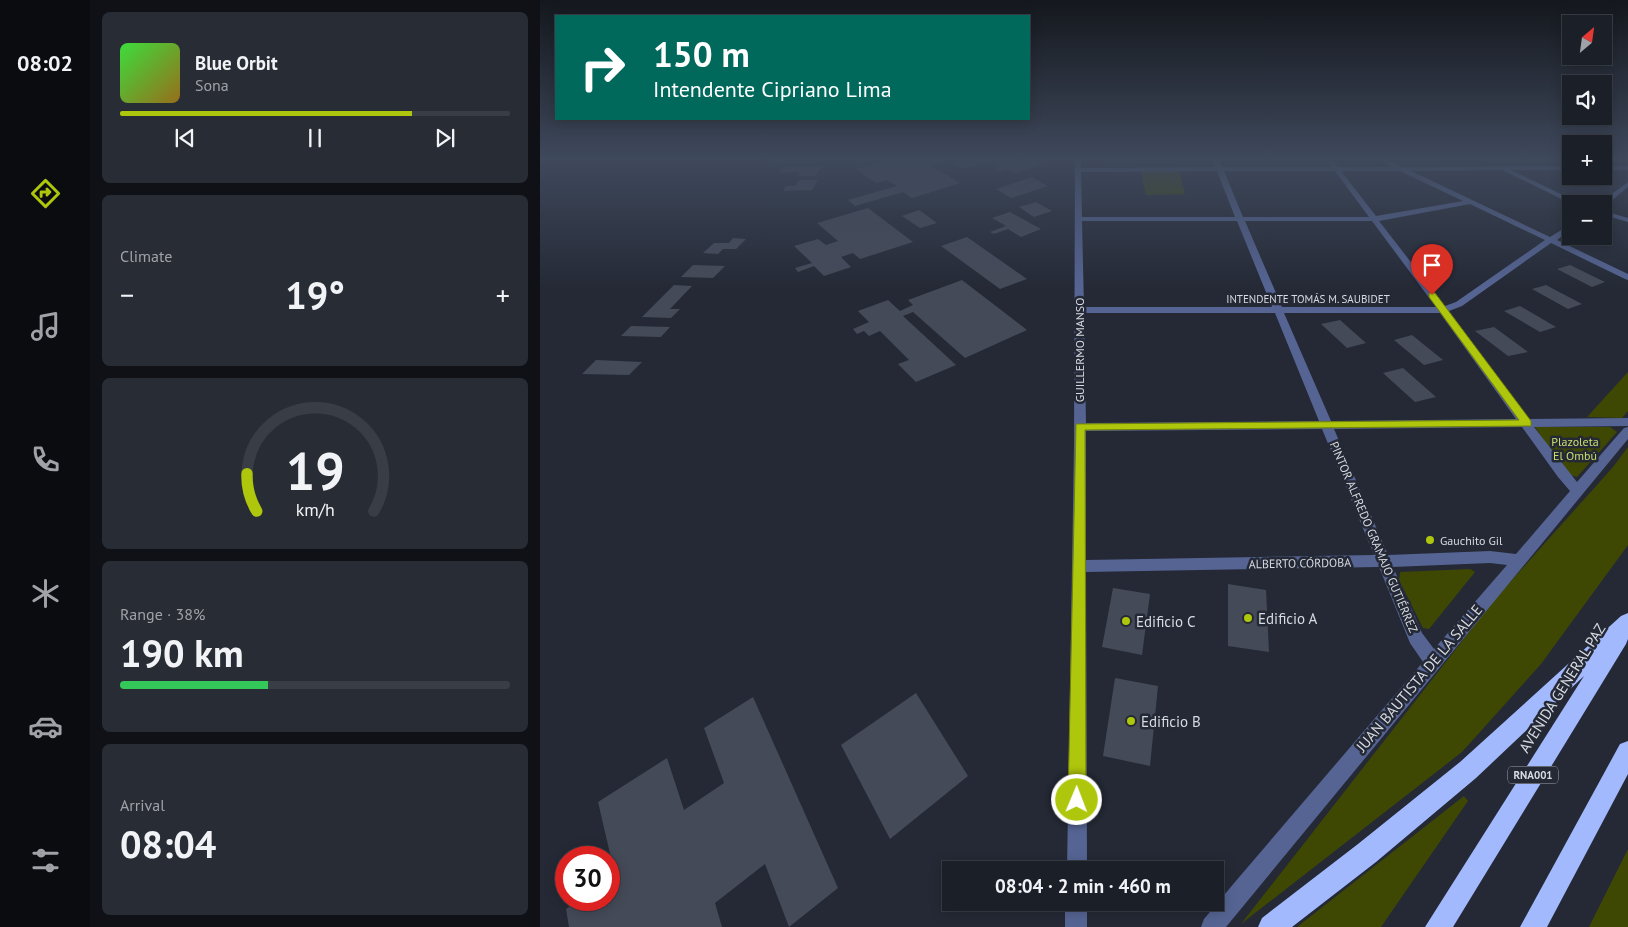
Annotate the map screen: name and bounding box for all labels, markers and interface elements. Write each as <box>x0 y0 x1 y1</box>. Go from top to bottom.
north arrow <box>1562 15 1612 65</box>
map controls <box>1562 15 1612 245</box>
text: 150 m <box>653 31 750 77</box>
icon: right <box>570 35 635 100</box>
text: 08:02 <box>17 49 73 77</box>
text: Blue Orbit <box>195 51 278 75</box>
text: Sona <box>195 75 229 95</box>
text: Intendente Cipriano Lima <box>653 75 892 103</box>
button: sound <box>1562 75 1612 125</box>
icon: previous <box>171 124 199 152</box>
icon: pause <box>301 124 329 152</box>
icon: next <box>431 124 459 152</box>
button: + <box>1562 135 1612 185</box>
icon: directions <box>28 176 63 211</box>
button: − <box>1562 195 1612 245</box>
pin <box>1411 244 1453 295</box>
text: Climate <box>120 246 172 266</box>
icon: arrive <box>1418 251 1446 279</box>
text: 19° <box>285 270 345 319</box>
text: − <box>120 276 134 313</box>
text: + <box>496 276 510 313</box>
street label: INTENDENTE TOMÁS M. SAUBIDET <box>1226 292 1390 306</box>
street label: GUILLERMO MANSO <box>1072 298 1087 402</box>
icon: music <box>28 309 63 344</box>
park label: Plazoleta El Ombú <box>1551 434 1599 463</box>
text: 19 <box>286 437 344 504</box>
street label: PINTOR ALFREDO GRAMAJO GUTIÉRREZ <box>1327 439 1421 635</box>
icon: phone <box>28 442 63 477</box>
text: km/h <box>295 498 335 521</box>
place label: Gauchito Gil <box>1440 533 1503 548</box>
marker: Gauchito Gil <box>1424 534 1436 546</box>
street label: ALBERTO CÓRDOBA <box>1249 555 1351 571</box>
icon: climate <box>28 576 63 611</box>
street label: JUAN BAUTISTA DE LA SALLE <box>1351 600 1486 756</box>
text: Range · 38% <box>120 604 205 624</box>
place label: Edificio A <box>1258 609 1318 628</box>
place label: Edificio C <box>1136 612 1196 631</box>
marker: Edificio A <box>1242 612 1254 624</box>
marker: Edificio C <box>1120 615 1132 627</box>
street label: AVENIDA GENERAL PAZ <box>1515 620 1609 756</box>
text: 190 km <box>120 628 244 677</box>
icon: car <box>28 709 63 744</box>
place label: Edificio B <box>1141 712 1201 731</box>
marker: Edificio B <box>1125 715 1137 727</box>
road number: RNA001 <box>1508 766 1558 784</box>
position arrow <box>1050 773 1102 825</box>
text: Arrival <box>120 795 165 815</box>
text: 08:04 <box>120 819 216 868</box>
icon: filters <box>28 843 63 878</box>
speed limit sign: 30 <box>555 846 620 911</box>
text: 08:04 · 2 min · 460 m <box>995 874 1171 898</box>

